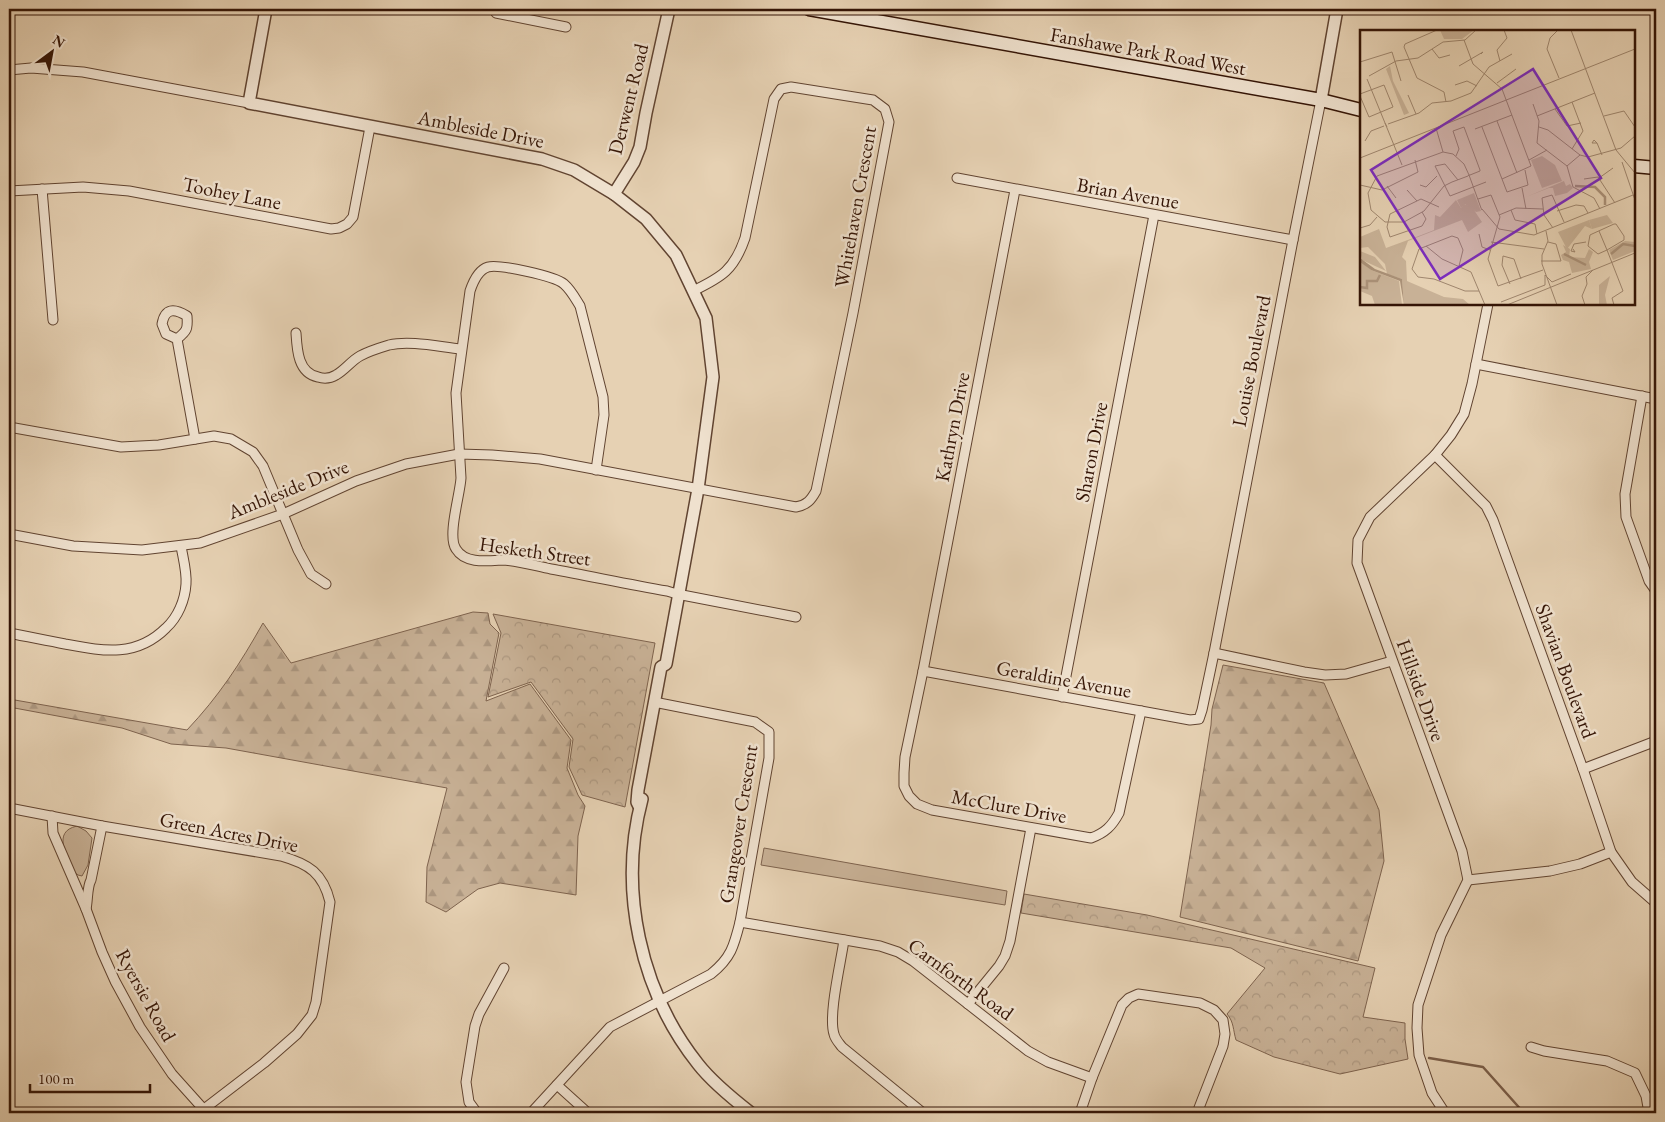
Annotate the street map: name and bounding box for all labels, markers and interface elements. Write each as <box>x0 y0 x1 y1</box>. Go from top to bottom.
street label: Fanshawe Park Road West <box>1048 21 1249 81</box>
north arrow <box>28 28 78 78</box>
text: N <box>49 30 69 52</box>
inset map <box>1360 30 1635 305</box>
street label: Derwent Road <box>602 40 655 157</box>
street label: Ambleside Drive <box>415 104 547 154</box>
street label: Whitehaven Crescent <box>828 123 882 290</box>
street label: Toohey Lane <box>181 171 284 215</box>
street label: Brian Avenue <box>1075 171 1181 215</box>
street label: Louise Boulevard <box>1226 292 1277 429</box>
street label: Kathryn Drive <box>929 370 975 484</box>
street label: Sharon Drive <box>1069 400 1113 504</box>
street label: Ambleside Drive <box>223 453 352 525</box>
street label: Hesketh Street <box>478 530 593 572</box>
street label: Shavian Boulevard <box>1530 600 1603 743</box>
street label: Hillside Drive <box>1391 635 1452 745</box>
street label: Geraldine Avenue <box>994 654 1134 704</box>
street label: Grangeover Crescent <box>713 742 763 905</box>
street label: McClure Drive <box>949 783 1069 829</box>
street label: Green Acres Drive <box>158 806 301 858</box>
street label: Carnforth Road <box>903 932 1020 1027</box>
street label: Ryersie Road <box>110 944 183 1047</box>
scale bar <box>30 1062 150 1094</box>
text: 100 m <box>38 1069 75 1088</box>

